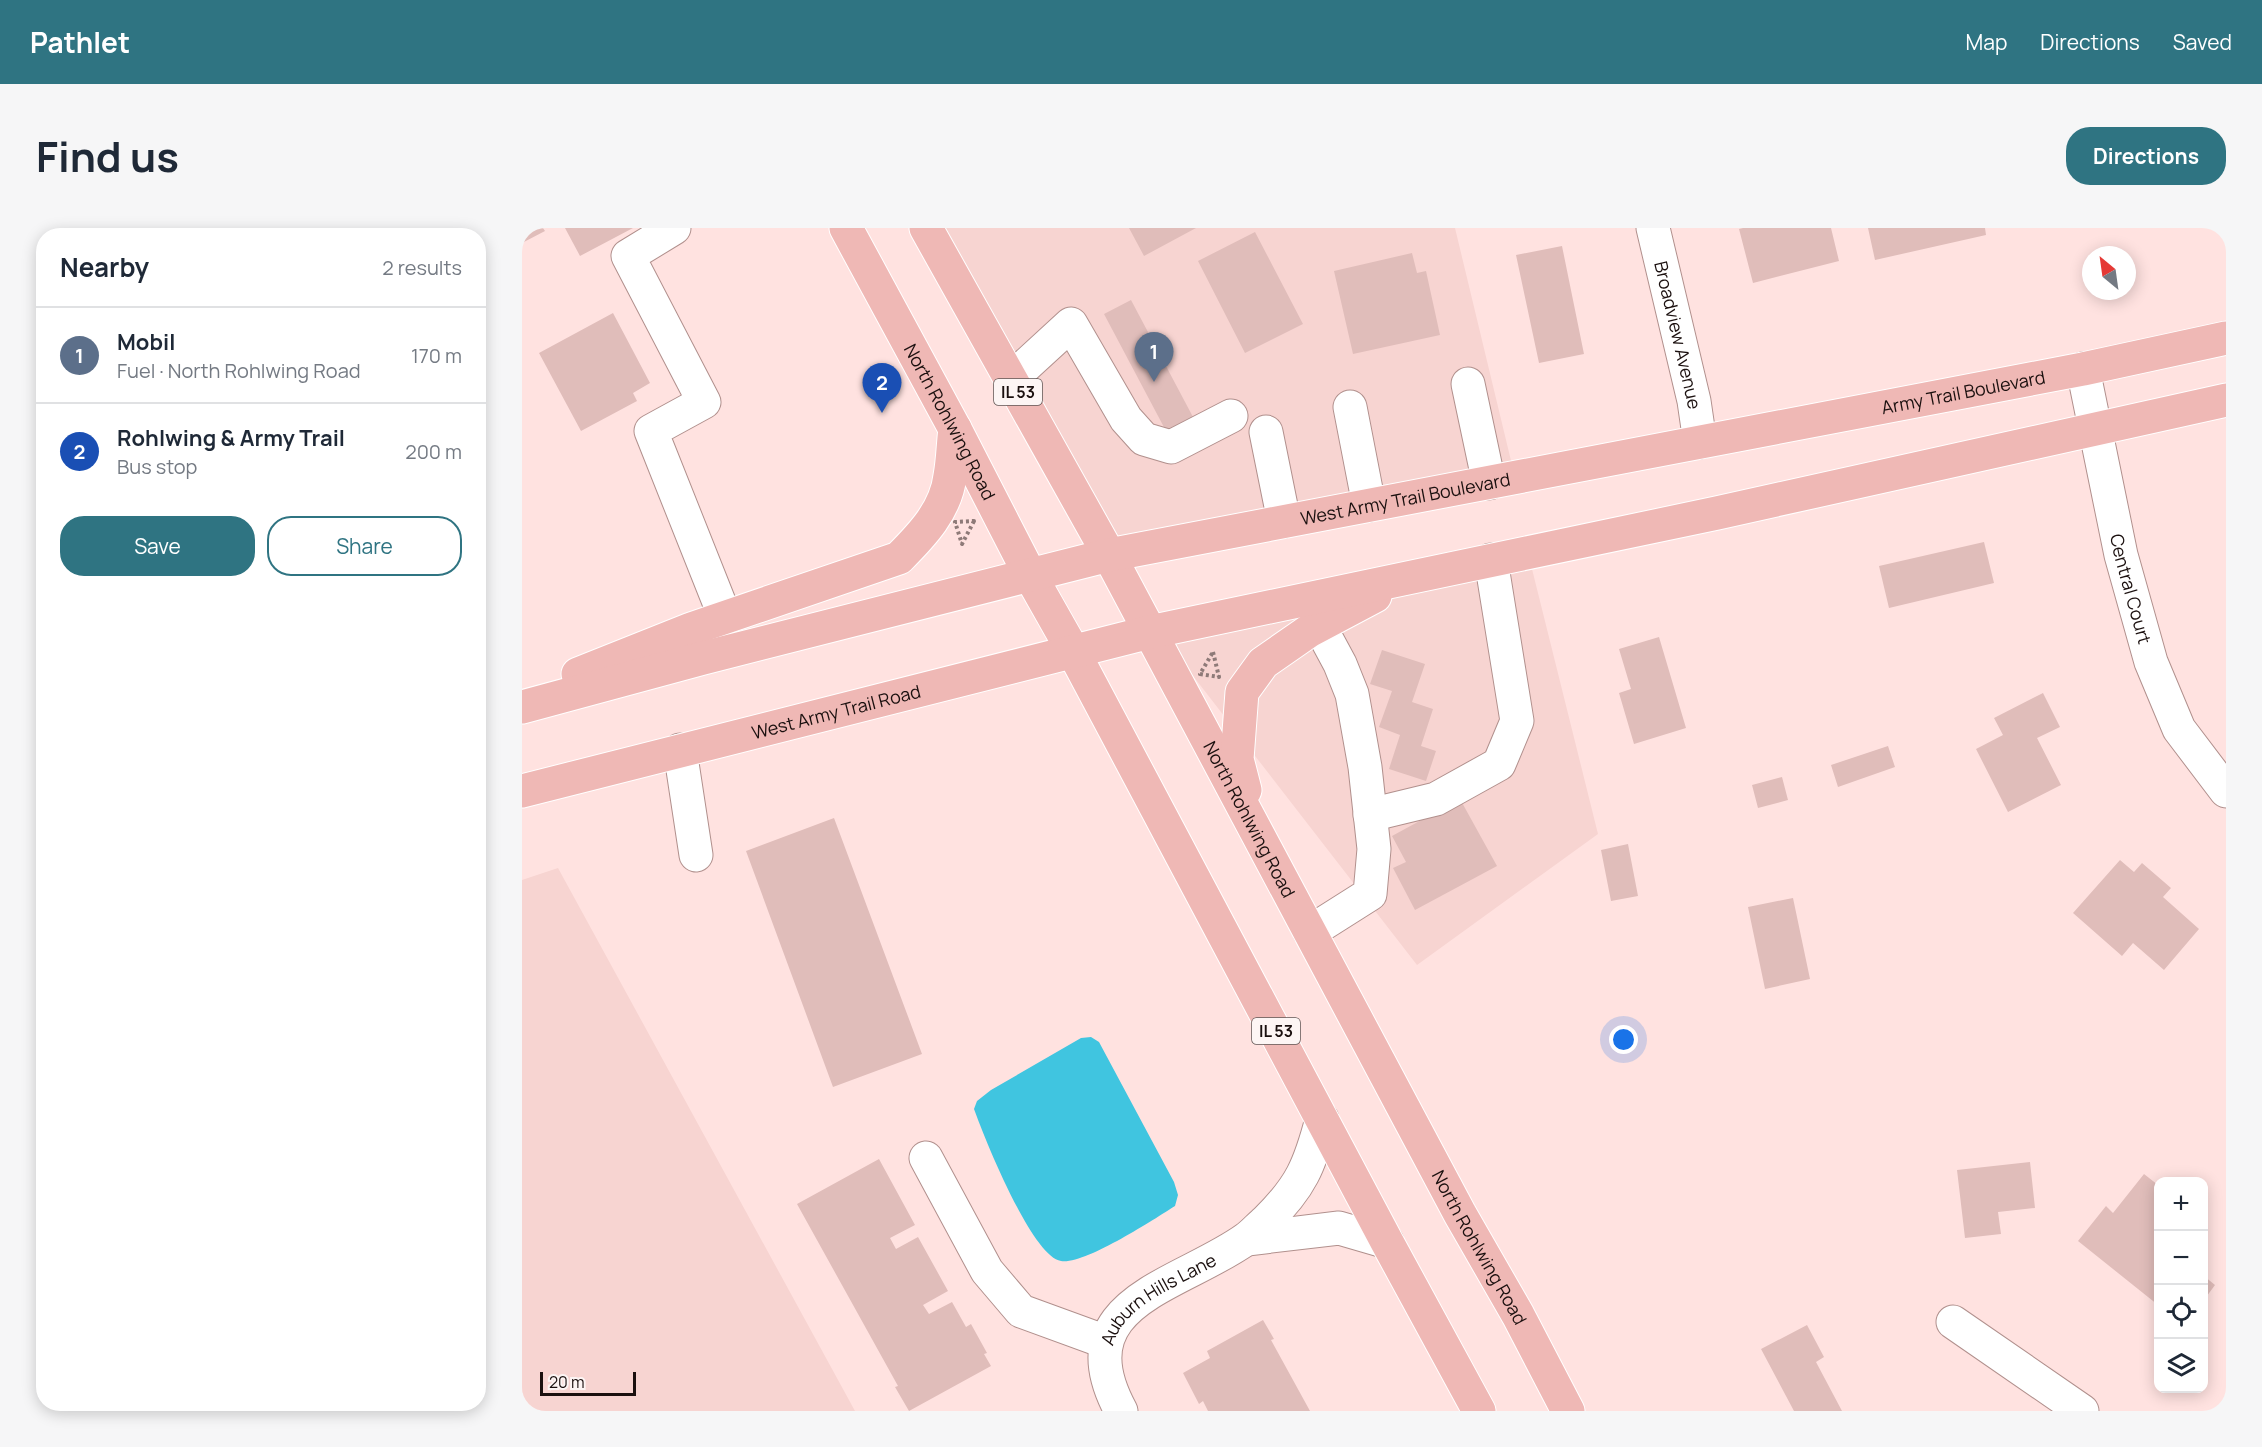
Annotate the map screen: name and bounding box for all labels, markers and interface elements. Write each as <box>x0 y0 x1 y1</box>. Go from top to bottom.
text: Pathlet <box>30 23 130 61</box>
text: Map <box>1966 28 2007 56</box>
text: Directions <box>2040 28 2140 56</box>
text: Saved <box>2173 28 2232 56</box>
text: Find us <box>36 127 179 185</box>
button: Directions <box>2066 127 2226 185</box>
north arrow <box>2082 246 2136 300</box>
text: Nearby <box>60 249 149 285</box>
text: 2 results <box>382 254 462 281</box>
street label: Broadview Avenue <box>1649 259 1707 411</box>
text: Mobil <box>117 327 175 357</box>
pin: 1 <box>1134 332 1174 382</box>
street label: North Rohlwing Road <box>899 339 1001 504</box>
text: 1 <box>75 342 84 369</box>
text: 170 m <box>411 342 462 369</box>
text: Fuel · North Rohlwing Road <box>117 357 361 384</box>
pin: 2 <box>862 364 902 413</box>
street label: Army Trail Boulevard <box>1879 364 2047 419</box>
road number: IL 53 <box>994 379 1042 405</box>
text: Rohlwing & Army Trail <box>117 423 345 453</box>
text: 2 <box>74 438 85 465</box>
text: 200 m <box>405 438 462 465</box>
text: Bus stop <box>117 453 197 480</box>
street label: West Army Trail Boulevard <box>1298 467 1512 530</box>
button: Save <box>60 516 255 576</box>
button: Share <box>267 516 462 576</box>
street label: Central Court <box>2105 532 2157 646</box>
street label: West Army Trail Road <box>749 679 923 744</box>
street label: North Rohlwing Road <box>1198 737 1301 901</box>
road number: IL 53 <box>1252 1018 1300 1044</box>
your location <box>1609 1025 1638 1054</box>
street label: North Rohlwing Road <box>1427 1166 1533 1329</box>
map controls <box>2154 1177 2208 1393</box>
button: + <box>2154 1177 2208 1231</box>
button: − <box>2154 1231 2208 1285</box>
street label: Auburn Hills Lane <box>1095 1248 1220 1348</box>
button: locate <box>2154 1285 2208 1339</box>
button: layers <box>2154 1339 2208 1393</box>
scale bar <box>540 1369 636 1396</box>
text: 20 m <box>549 1371 585 1393</box>

